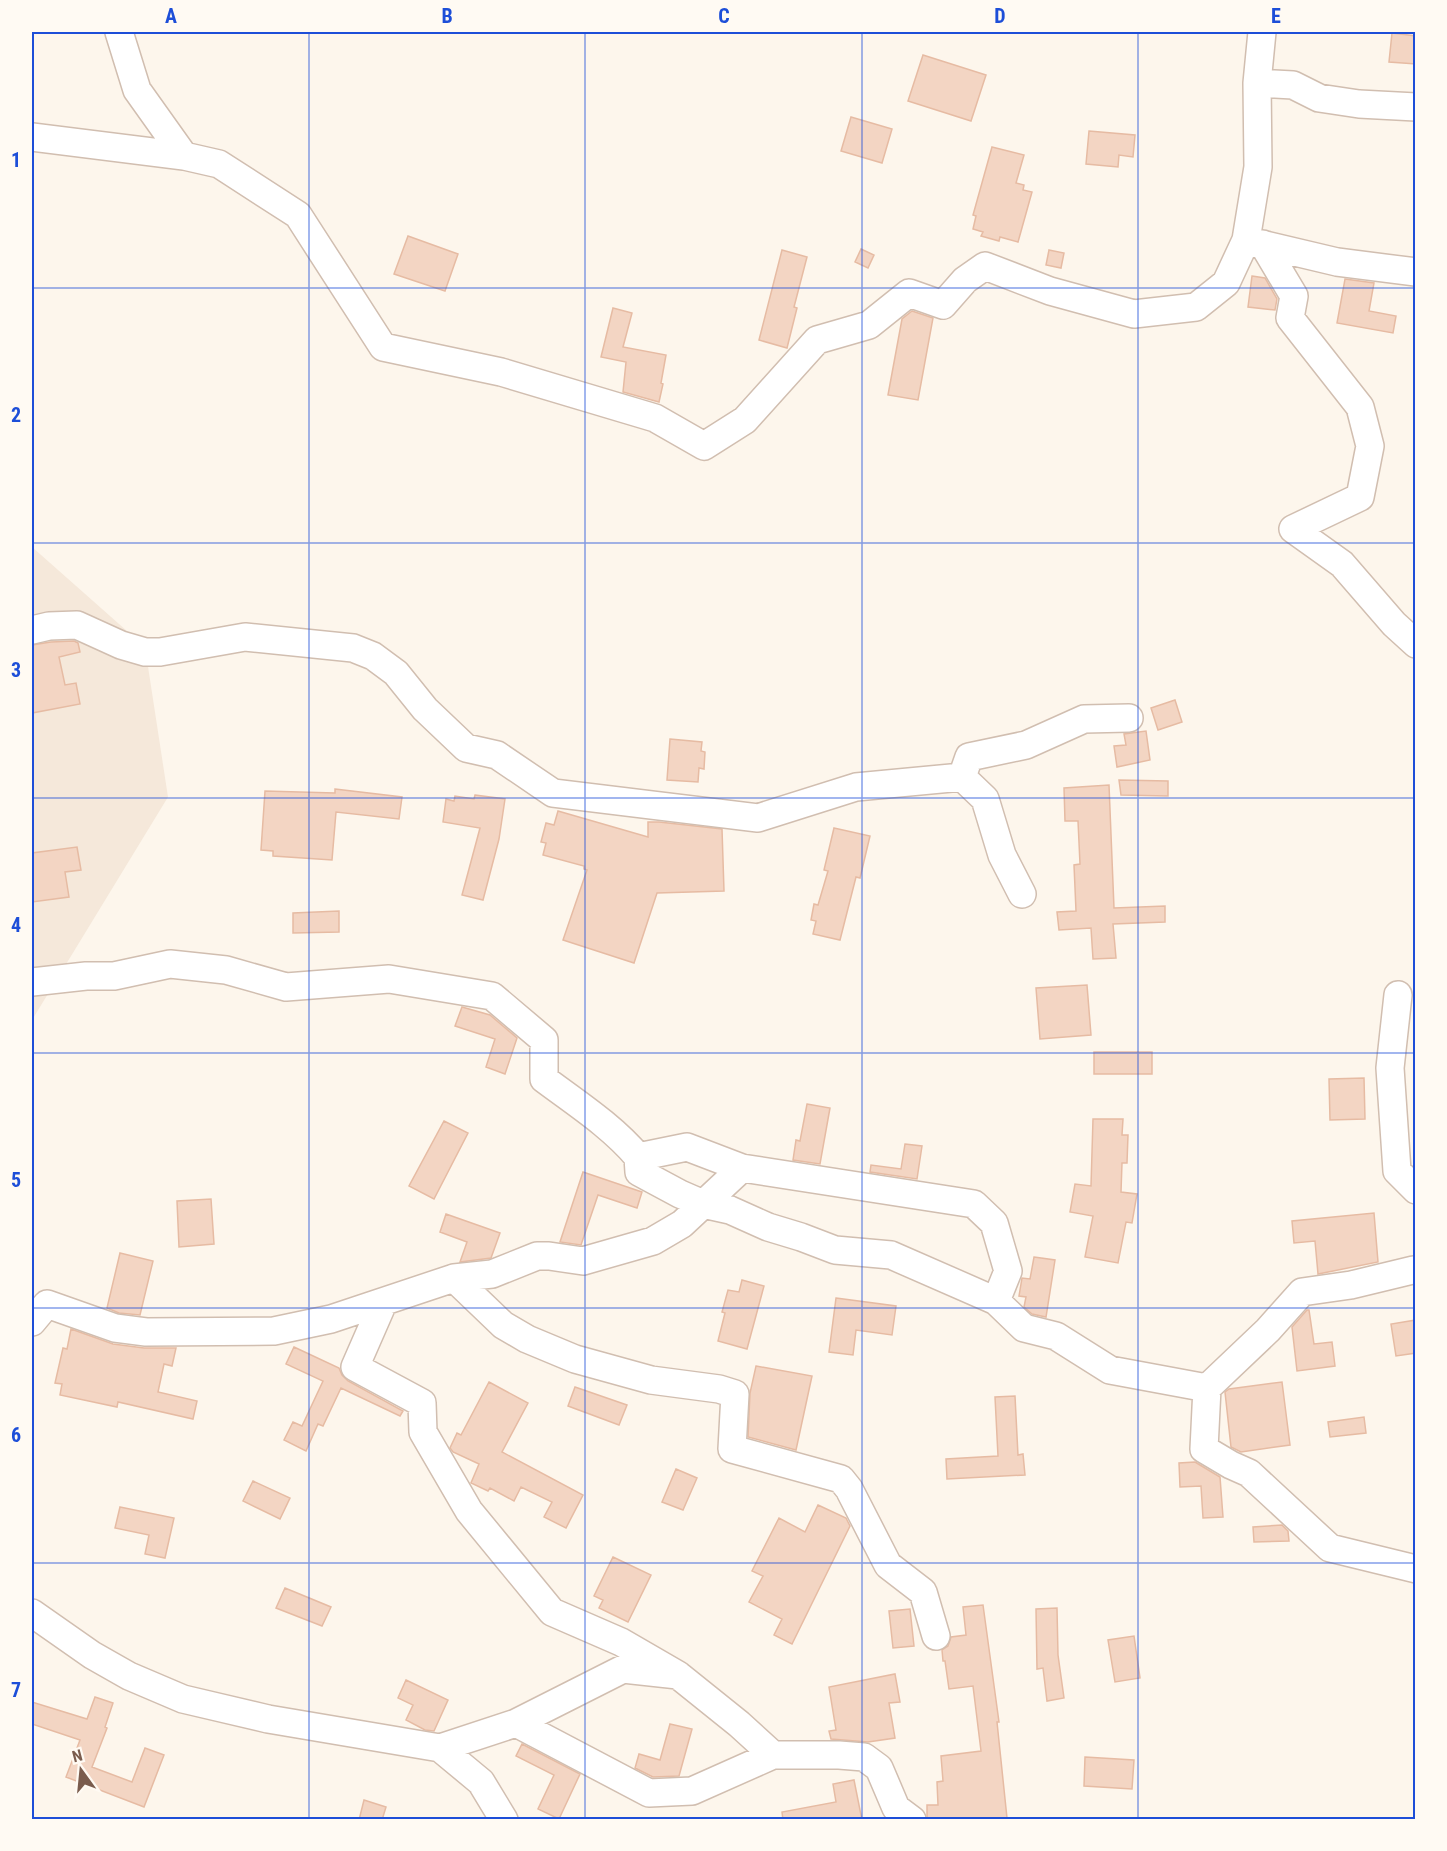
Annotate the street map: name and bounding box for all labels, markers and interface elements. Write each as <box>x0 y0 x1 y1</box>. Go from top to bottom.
text: A <box>165 4 177 28</box>
text: B <box>441 4 453 28</box>
text: C <box>718 4 730 28</box>
text: D <box>994 4 1006 28</box>
text: E <box>1271 4 1281 28</box>
text: 1 <box>11 148 21 172</box>
text: 2 <box>11 403 21 427</box>
text: 3 <box>11 658 21 682</box>
text: 4 <box>11 913 21 937</box>
text: 5 <box>11 1168 21 1192</box>
text: 6 <box>11 1423 21 1447</box>
text: 7 <box>11 1678 21 1702</box>
north arrow <box>51 1740 111 1800</box>
text: N <box>70 1746 84 1766</box>

